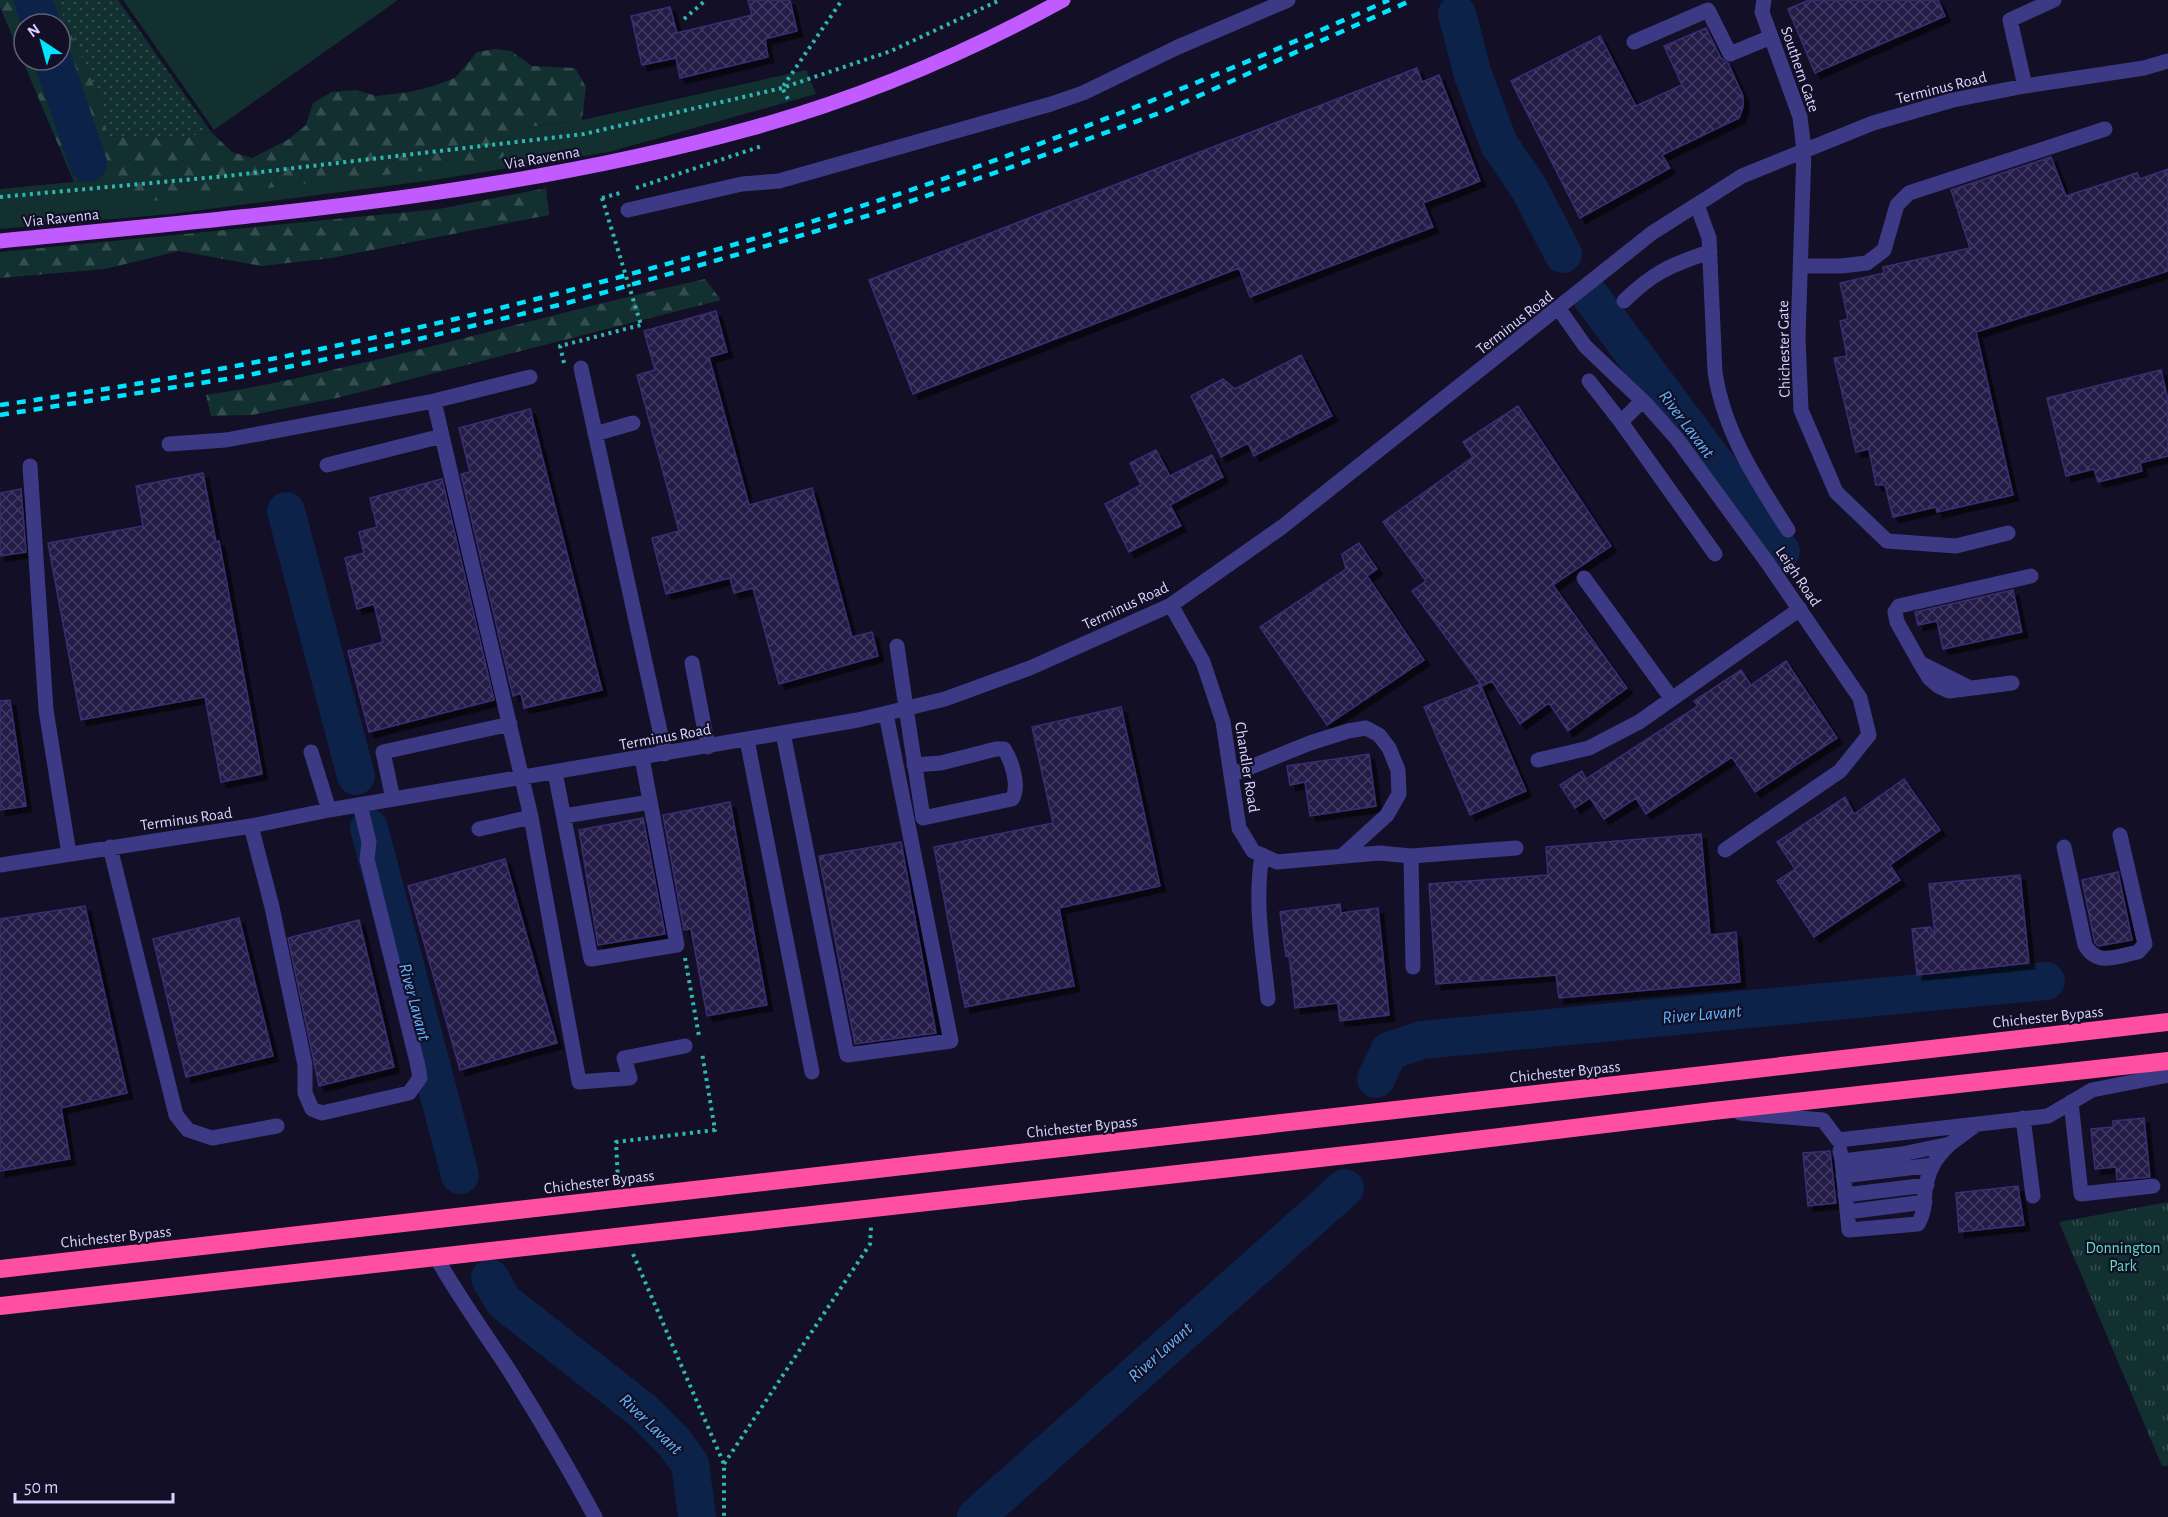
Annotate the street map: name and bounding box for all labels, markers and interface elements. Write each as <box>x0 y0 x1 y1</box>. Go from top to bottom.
north arrow <box>12 12 72 72</box>
text: N <box>25 21 43 40</box>
street label: Southern Gate <box>1778 25 1822 114</box>
street label: Terminus Road <box>1894 69 1988 107</box>
street label: Via Ravenna <box>503 143 581 172</box>
street label: Via Ravenna <box>22 206 100 230</box>
street label: Terminus Road <box>1473 288 1556 358</box>
street label: Chichester Gate <box>1775 300 1793 398</box>
water label: River Lavant <box>1655 387 1717 462</box>
street label: Leigh Road <box>1772 544 1824 609</box>
street label: Terminus Road <box>1080 579 1171 633</box>
street label: Terminus Road <box>618 721 712 753</box>
street label: Chandler Road <box>1232 721 1262 814</box>
street label: Terminus Road <box>139 805 233 833</box>
water label: River Lavant <box>395 961 433 1043</box>
water label: River Lavant <box>1662 1003 1743 1027</box>
street label: Chichester Bypass <box>1992 1003 2104 1032</box>
street label: Chichester Bypass <box>1509 1058 1621 1087</box>
street label: Chichester Bypass <box>1026 1113 1138 1142</box>
street label: Chichester Bypass <box>543 1167 655 1198</box>
street label: Chichester Bypass <box>60 1223 172 1252</box>
park label: Donnington Park <box>2085 1240 2161 1274</box>
water label: River Lavant <box>1125 1319 1196 1386</box>
water label: River Lavant <box>615 1391 685 1459</box>
scale bar <box>15 1466 172 1504</box>
text: 50 m <box>24 1479 58 1497</box>

